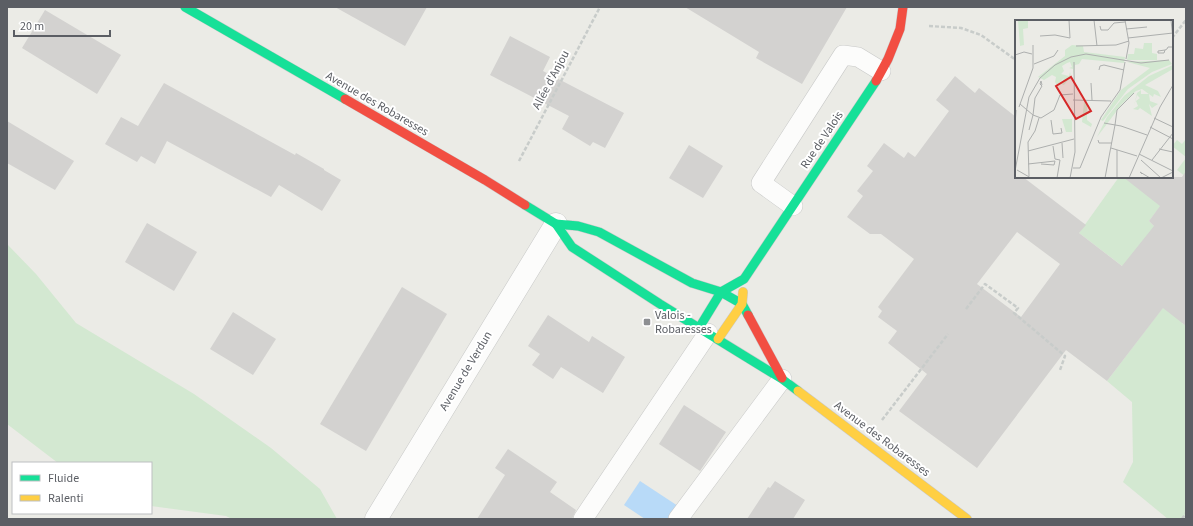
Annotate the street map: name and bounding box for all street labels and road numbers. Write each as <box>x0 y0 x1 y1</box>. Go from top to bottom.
street label: Allée d'Anjou <box>528 47 574 113</box>
street label: Avenue des Robaresses <box>322 68 432 140</box>
street label: Rue de Valois <box>796 108 848 172</box>
street label: Avenue de Verdun <box>435 328 497 414</box>
street label: Avenue des Robaresses <box>830 397 934 481</box>

